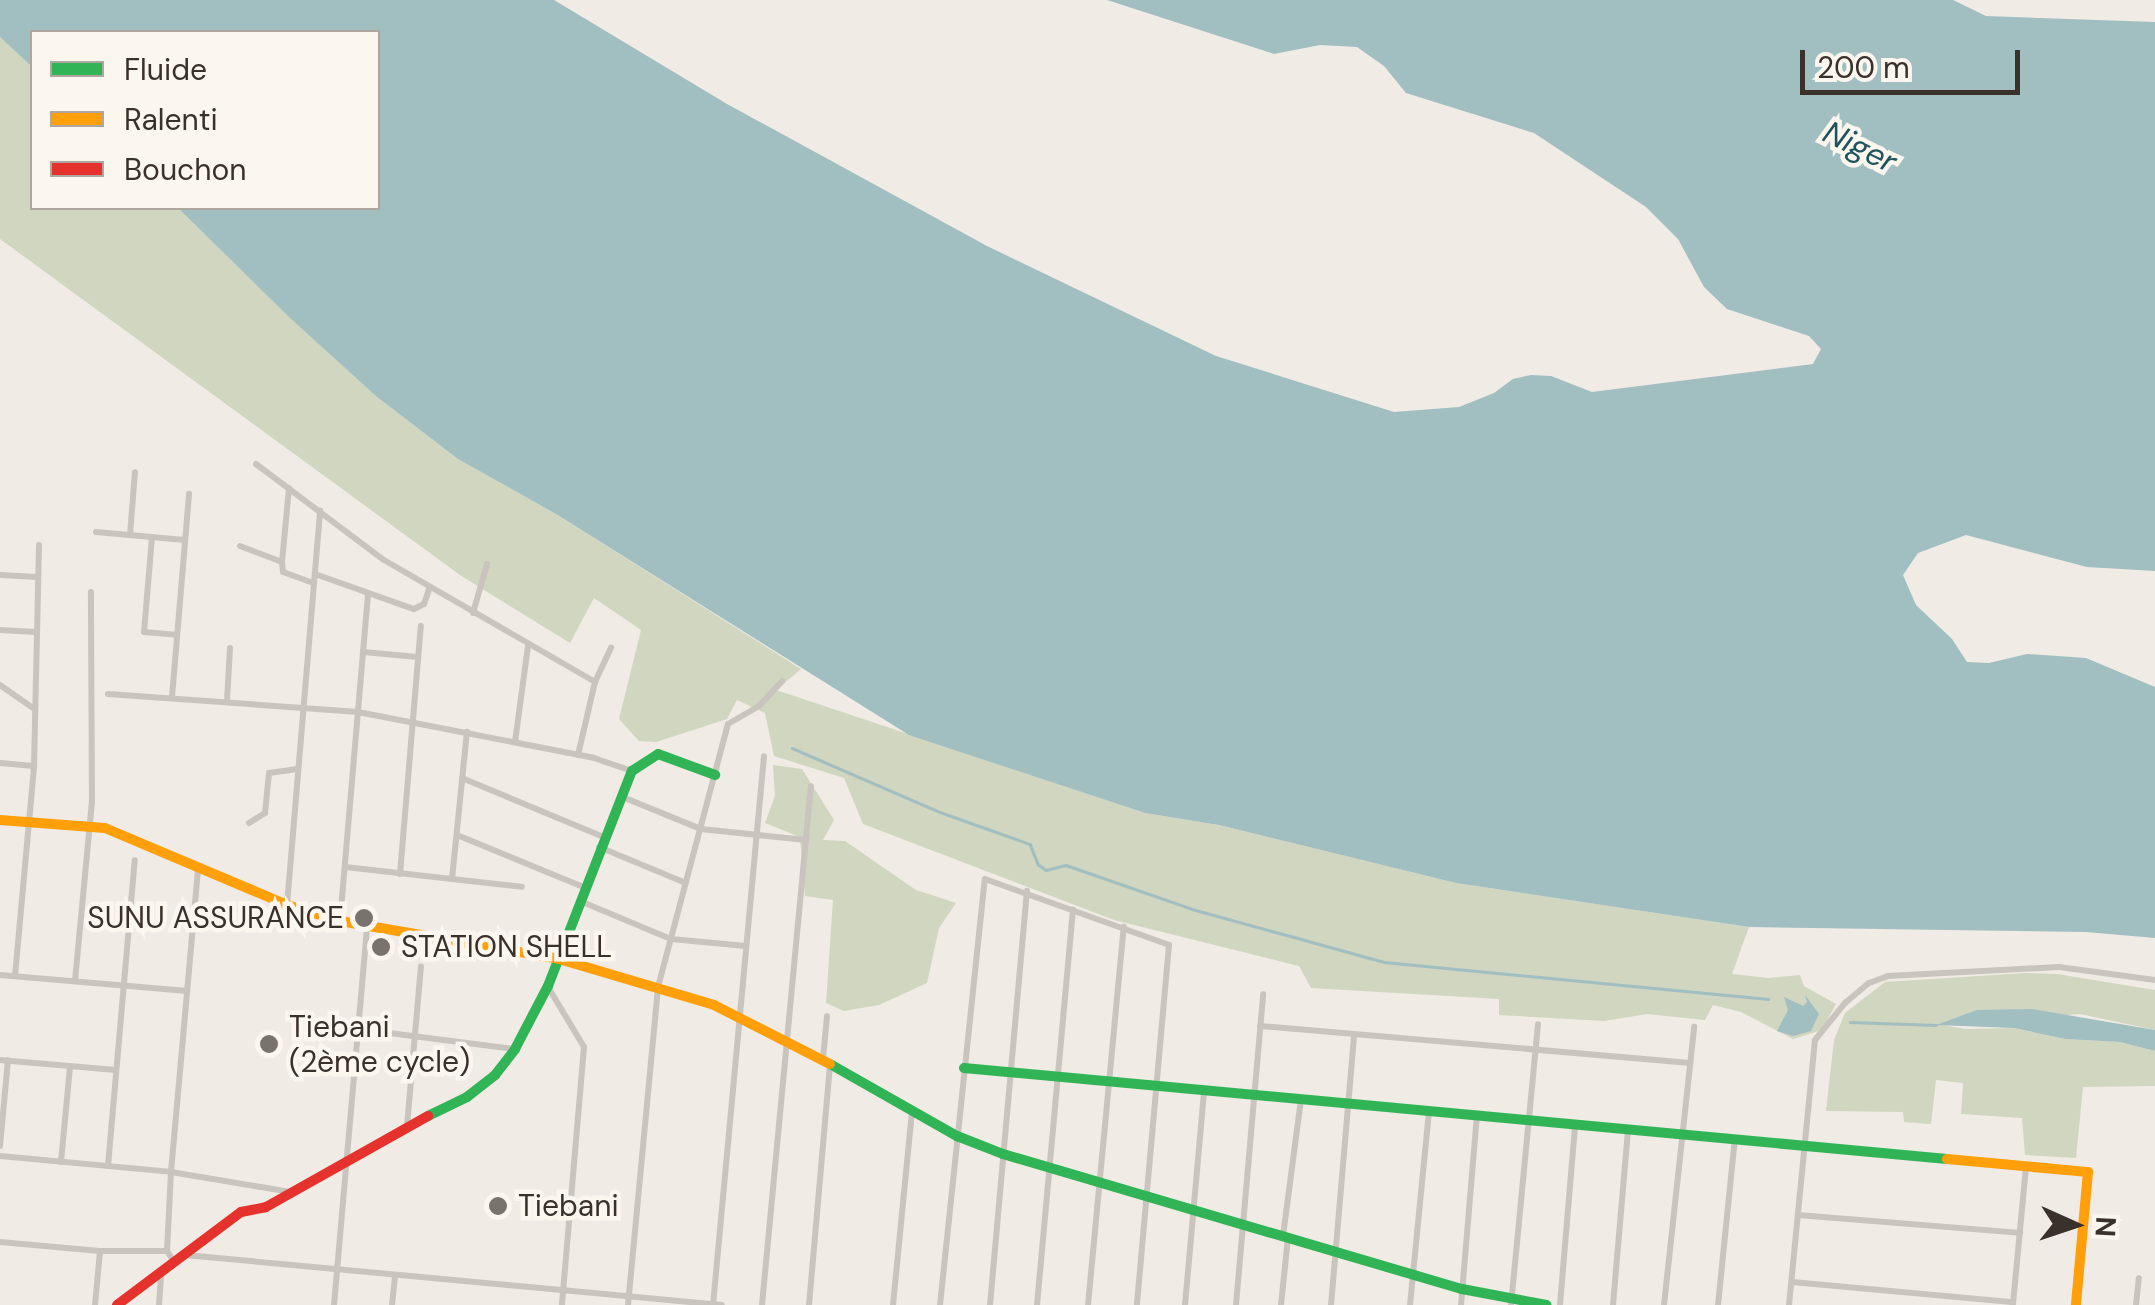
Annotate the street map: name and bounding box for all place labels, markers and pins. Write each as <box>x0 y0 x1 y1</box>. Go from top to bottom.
place label: SUNU ASSURANCE <box>87 900 344 936</box>
marker: SUNU ASSURANCE <box>353 907 375 929</box>
place label: STATION SHELL <box>401 929 612 965</box>
marker: STATION SHELL <box>370 936 392 958</box>
place label: Tiebani (2ème cycle) <box>289 1009 470 1080</box>
marker: Tiebani (2ème cycle) <box>258 1033 280 1055</box>
place label: Tiebani <box>518 1188 619 1224</box>
marker: Tiebani <box>487 1195 509 1217</box>

